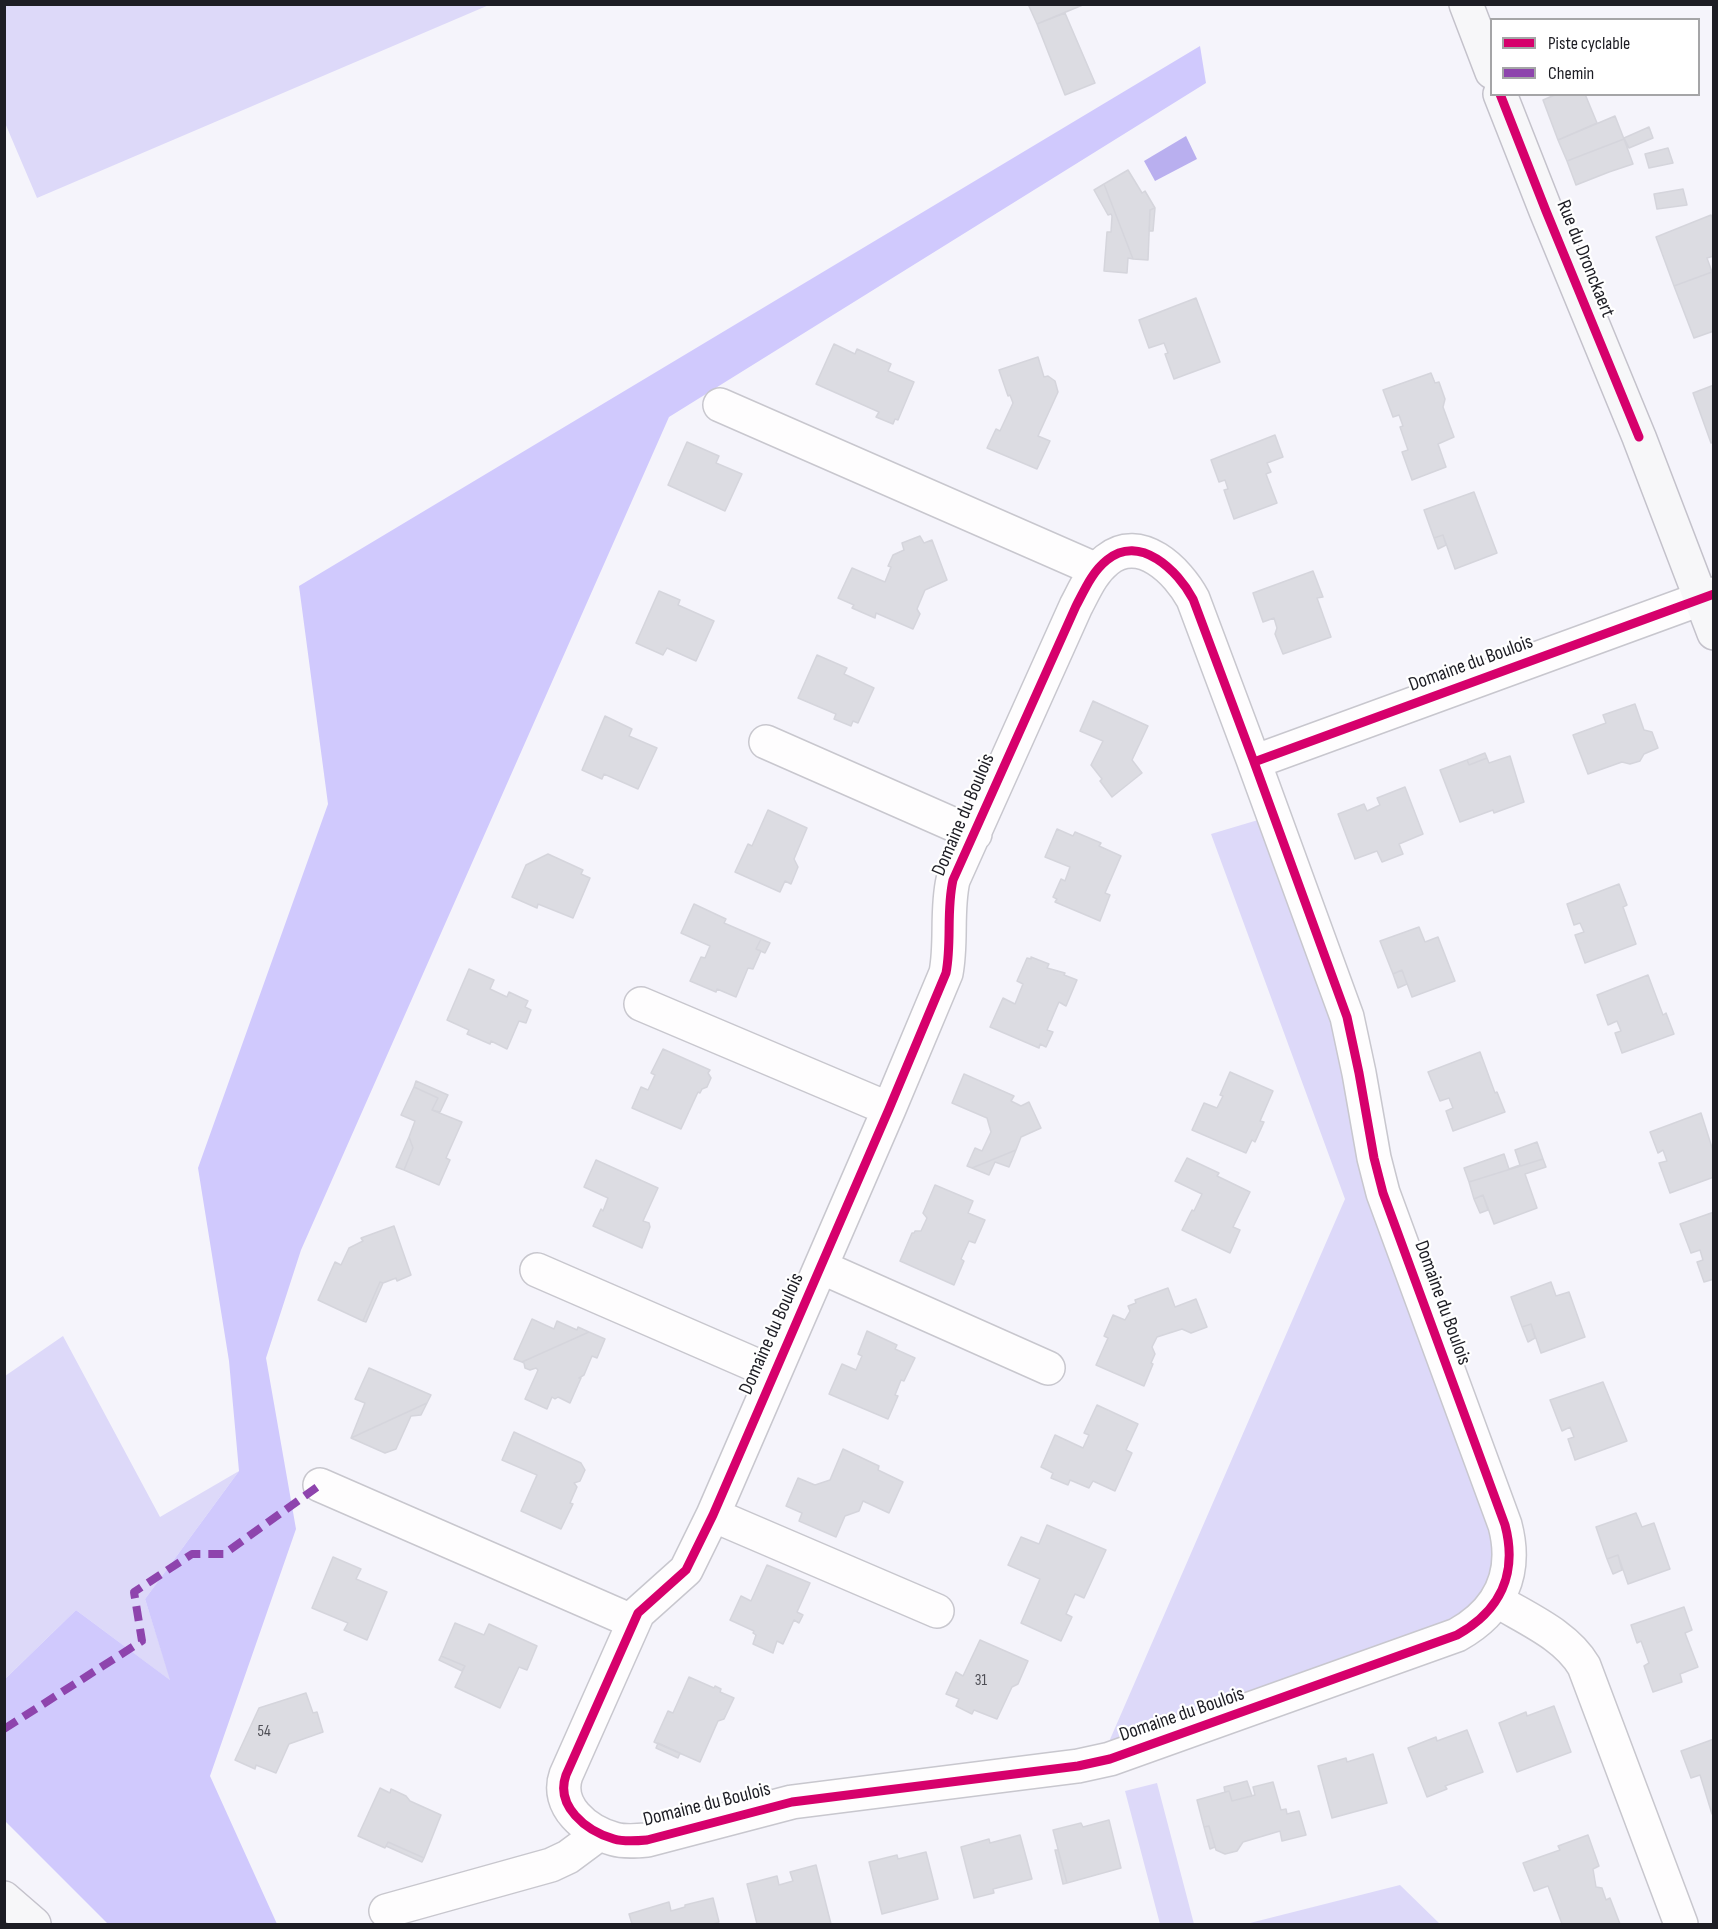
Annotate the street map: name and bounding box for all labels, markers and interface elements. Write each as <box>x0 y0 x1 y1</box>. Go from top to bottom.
legend <box>1490 18 1700 96</box>
text: Piste cyclable <box>1548 33 1630 54</box>
text: Chemin <box>1548 63 1594 84</box>
street label: Rue du Dronckaert <box>1551 197 1619 321</box>
street label: Domaine du Boulois <box>1406 630 1536 698</box>
street label: Domaine du Boulois <box>927 750 1001 880</box>
street label: Domaine du Boulois <box>1408 1238 1476 1368</box>
street label: Domaine du Boulois <box>734 1269 810 1399</box>
house number: 31 <box>975 1671 987 1691</box>
street label: Domaine du Boulois <box>1116 1682 1248 1748</box>
house number: 54 <box>257 1722 271 1742</box>
street label: Domaine du Boulois <box>641 1778 773 1832</box>

